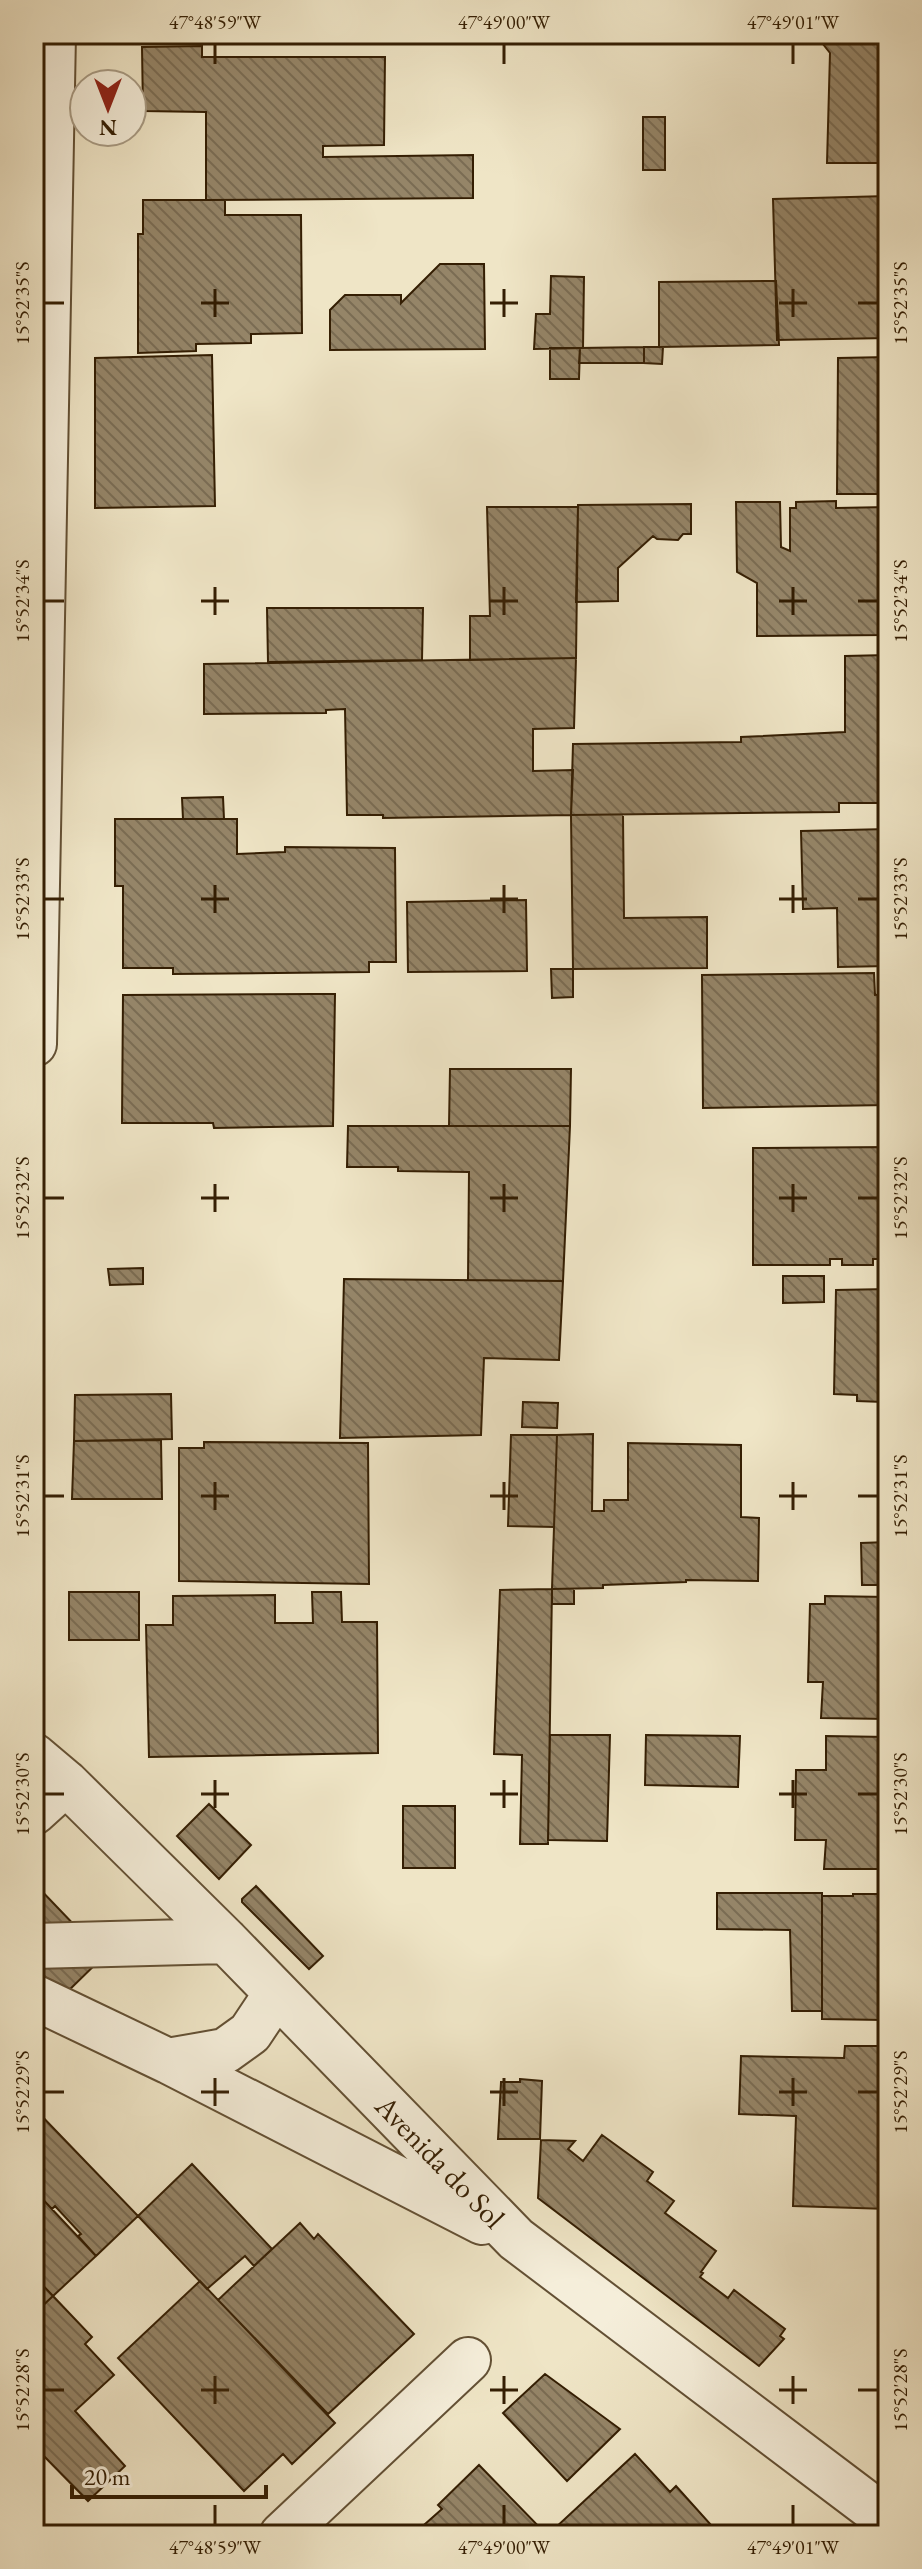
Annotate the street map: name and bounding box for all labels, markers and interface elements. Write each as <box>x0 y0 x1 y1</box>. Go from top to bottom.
text: 47°48'59"W <box>169 9 262 35</box>
text: 47°49'00"W <box>458 9 551 35</box>
text: 47°49'01"W <box>747 9 840 35</box>
north arrow <box>68 68 148 148</box>
text: N <box>99 113 117 142</box>
text: 15°52'35"S <box>9 261 35 345</box>
text: 15°52'35"S <box>887 261 913 345</box>
text: 15°52'34"S <box>9 559 35 643</box>
text: 15°52'34"S <box>887 559 913 643</box>
text: 15°52'33"S <box>9 857 35 941</box>
text: 15°52'33"S <box>887 857 913 941</box>
text: 15°52'32"S <box>9 1156 35 1240</box>
text: 15°52'32"S <box>887 1156 913 1240</box>
text: 15°52'31"S <box>9 1454 35 1538</box>
text: 15°52'31"S <box>887 1454 913 1538</box>
text: 15°52'30"S <box>9 1752 35 1836</box>
text: 15°52'30"S <box>887 1752 913 1836</box>
text: 15°52'29"S <box>9 2050 35 2134</box>
text: 15°52'29"S <box>887 2050 913 2134</box>
street label: Avenida do Sol <box>366 2086 514 2237</box>
text: 15°52'28"S <box>9 2348 35 2432</box>
text: 15°52'28"S <box>887 2348 913 2432</box>
scale bar <box>72 2449 266 2499</box>
text: 20 m <box>84 2461 131 2492</box>
text: 47°48'59"W <box>169 2534 262 2560</box>
text: 47°49'00"W <box>458 2534 551 2560</box>
text: 47°49'01"W <box>747 2534 840 2560</box>

